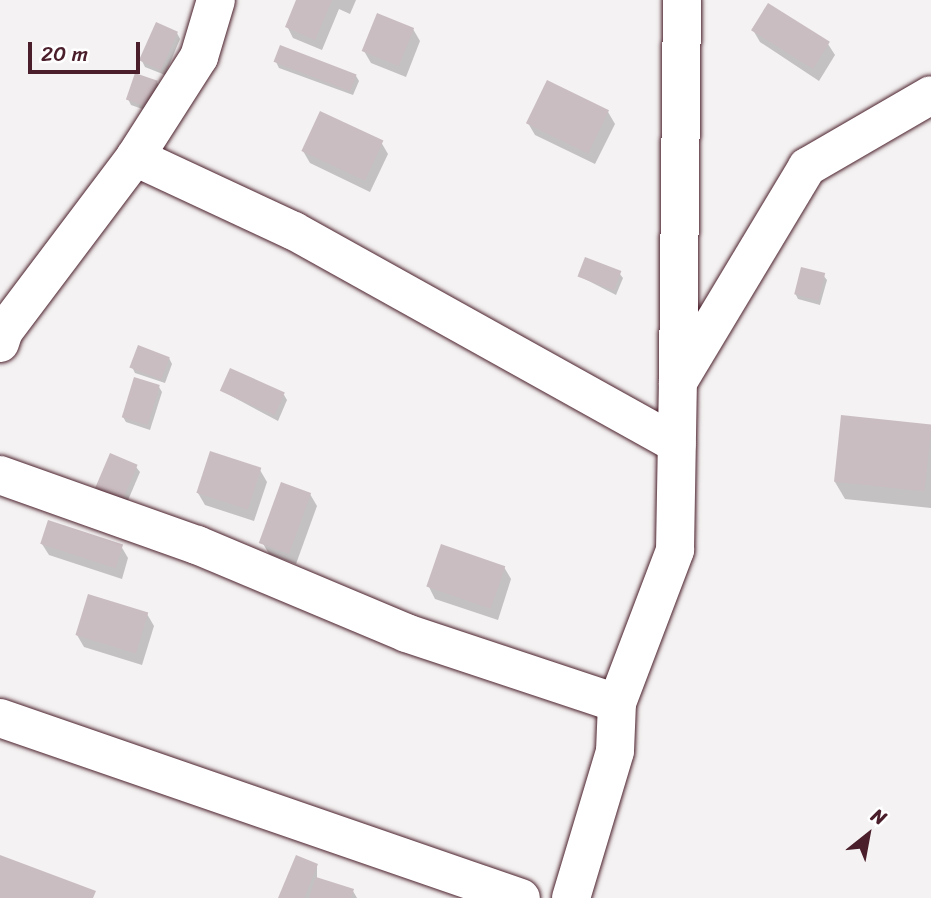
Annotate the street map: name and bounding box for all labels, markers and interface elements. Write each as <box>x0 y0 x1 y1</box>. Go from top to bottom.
scale bar <box>32 28 144 72</box>
text: 20 m <box>41 35 88 73</box>
text: N <box>865 799 893 834</box>
north arrow <box>833 800 903 870</box>

